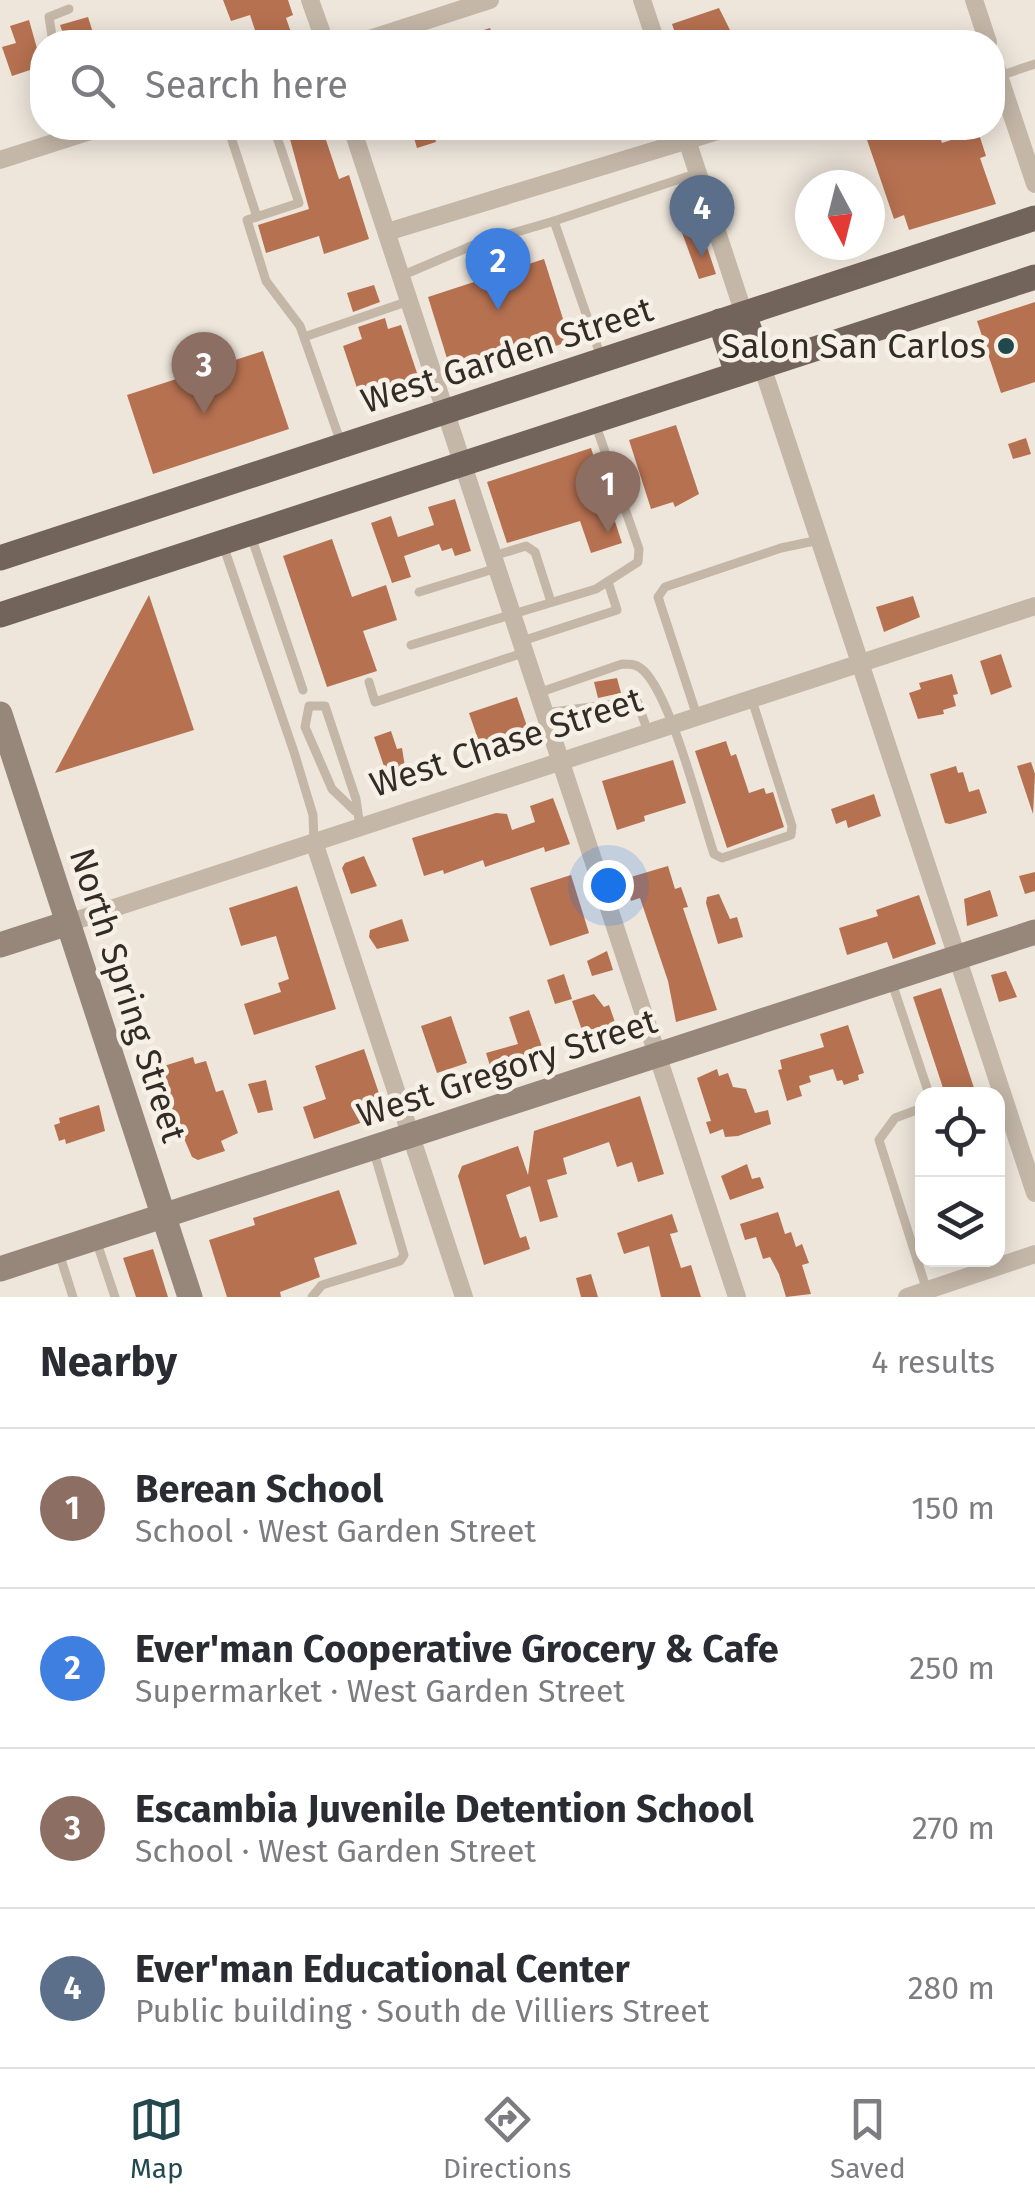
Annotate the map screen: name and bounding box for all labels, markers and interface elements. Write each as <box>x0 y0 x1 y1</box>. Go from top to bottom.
search box <box>30 30 1005 140</box>
icon: search <box>65 58 120 113</box>
text: Search here <box>145 62 348 108</box>
north arrow <box>795 170 885 260</box>
pin: 4 <box>670 174 734 257</box>
pin: 2 <box>466 228 530 310</box>
street label: West Garden Street <box>356 288 658 422</box>
place label: Salon San Carlos <box>721 325 986 367</box>
pin: 3 <box>172 332 236 414</box>
marker: Salon San Carlos <box>995 335 1017 357</box>
pin: 1 <box>576 450 640 533</box>
street label: West Chase Street <box>364 678 648 806</box>
street label: North Spring Street <box>61 843 195 1148</box>
your location <box>583 860 634 911</box>
street label: West Gregory Street <box>352 1000 662 1136</box>
map controls <box>915 1087 1005 1267</box>
button: locate <box>915 1087 1005 1177</box>
button: layers <box>915 1177 1005 1267</box>
text: Nearby <box>40 1337 177 1387</box>
text: 4 results <box>871 1343 995 1381</box>
text: Berean School <box>135 1466 383 1512</box>
text: 1 <box>65 1489 80 1527</box>
text: 150 m <box>911 1489 995 1527</box>
text: School · West Garden Street <box>135 1512 536 1550</box>
text: Ever'man Cooperative Grocery & Cafe <box>135 1626 779 1672</box>
text: 2 <box>64 1649 81 1687</box>
text: 250 m <box>909 1649 995 1687</box>
text: Supermarket · West Garden Street <box>135 1672 625 1710</box>
text: Escambia Juvenile Detention School <box>135 1786 753 1832</box>
text: 3 <box>64 1809 81 1847</box>
text: 270 m <box>912 1809 995 1847</box>
text: School · West Garden Street <box>135 1832 536 1870</box>
text: Ever'man Educational Center <box>135 1946 630 1992</box>
text: 4 <box>63 1969 82 2007</box>
text: 280 m <box>908 1969 995 2007</box>
text: Public building · South de Villiers Street <box>135 1992 709 2030</box>
tab: Map <box>129 2092 184 2185</box>
tab: Directions <box>443 2092 571 2185</box>
tab: Saved <box>830 2092 906 2185</box>

